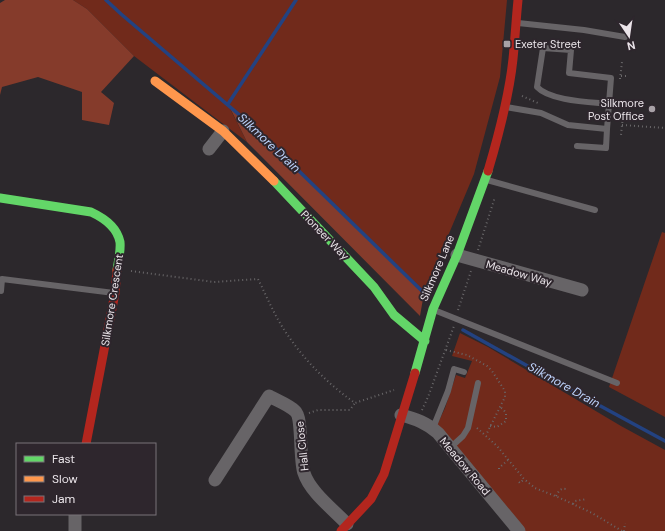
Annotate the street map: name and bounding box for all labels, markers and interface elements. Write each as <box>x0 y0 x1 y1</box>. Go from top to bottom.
north arrow <box>609 16 649 56</box>
place label: Exeter Street <box>515 37 581 51</box>
text: N <box>626 38 637 53</box>
marker: Exeter Street <box>502 39 512 49</box>
place label: Silkmore Post Office <box>588 96 644 123</box>
marker: Silkmore Post Office <box>647 104 657 114</box>
water label: Silkmore Drain <box>234 110 304 176</box>
street label: Pioneer Way <box>298 207 352 263</box>
street label: Silkmore Lane <box>417 233 457 303</box>
street label: Silkmore Crescent <box>98 253 126 347</box>
street label: Meadow Way <box>484 257 554 289</box>
water label: Silkmore Drain <box>525 359 603 411</box>
street label: Hall Close <box>292 420 312 472</box>
street label: Meadow Road <box>437 434 493 498</box>
legend <box>16 443 156 515</box>
text: Fast <box>52 451 75 467</box>
text: Slow <box>52 471 78 487</box>
text: Jam <box>52 491 75 507</box>

